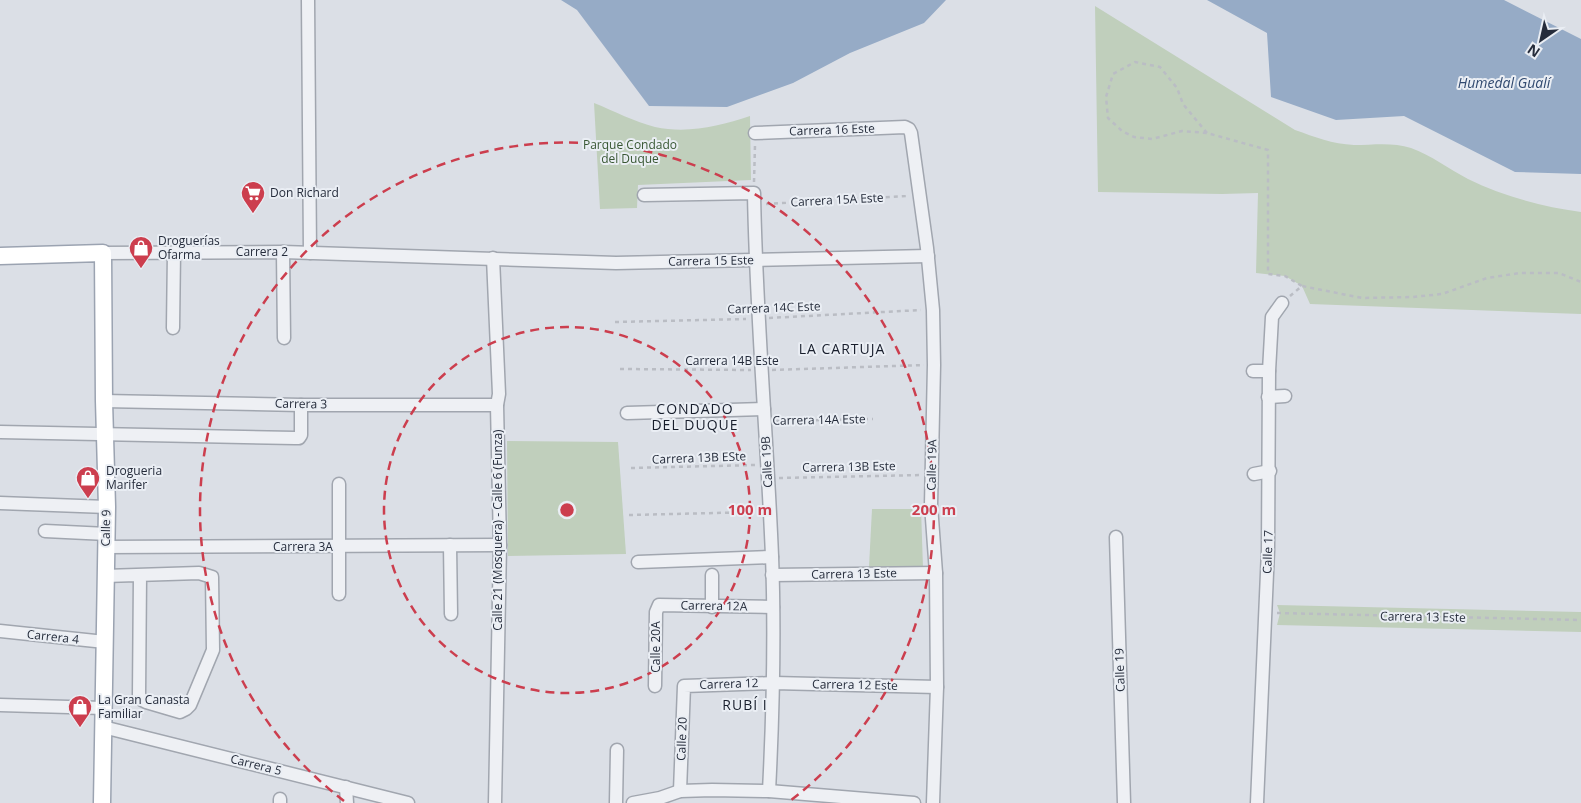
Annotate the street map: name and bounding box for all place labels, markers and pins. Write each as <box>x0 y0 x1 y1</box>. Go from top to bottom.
supermarket icon: Don Richard <box>240 180 266 214</box>
place label: Don Richard <box>270 184 339 201</box>
place label: Droguerías Ofarma <box>158 232 220 263</box>
shop icon: Droguerías Ofarma <box>128 235 154 269</box>
place label: Drogueria Marifer <box>106 462 162 493</box>
shop icon: Drogueria Marifer <box>75 465 101 499</box>
centre of rings <box>558 501 576 519</box>
place label: La Gran Canasta Familiar <box>98 691 190 722</box>
shop icon: La Gran Canasta Familiar <box>67 694 93 728</box>

